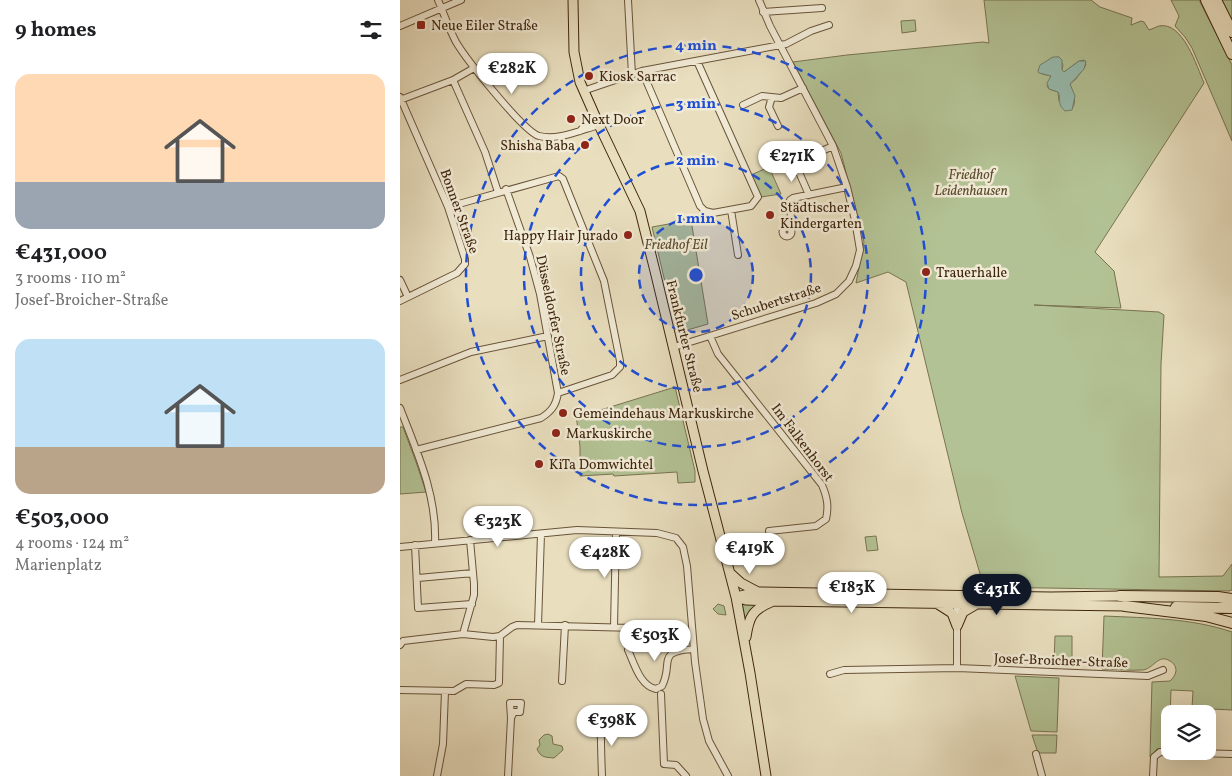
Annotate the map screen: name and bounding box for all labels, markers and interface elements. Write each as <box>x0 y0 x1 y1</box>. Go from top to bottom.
text: 9 homes <box>15 16 96 45</box>
icon: filters <box>357 16 385 44</box>
place label: Neue Eiler Straße <box>431 17 538 36</box>
marker: Neue Eiler Straße <box>415 19 427 31</box>
text: 4 min <box>675 36 717 57</box>
pin: €282K <box>477 52 547 95</box>
text: €282K <box>488 58 536 80</box>
place label: Kiosk Sarrac <box>599 68 676 87</box>
marker: Kiosk Sarrac <box>583 70 595 82</box>
text: 3 min <box>676 94 716 115</box>
icon: home <box>155 106 245 196</box>
place label: Next Door <box>581 111 644 130</box>
marker: Next Door <box>565 113 577 125</box>
place label: Shisha Baba <box>500 137 575 156</box>
marker: Shisha Baba <box>579 139 591 151</box>
pin: €271K <box>757 140 827 183</box>
text: €271K <box>769 146 815 168</box>
text: 2 min <box>676 151 716 172</box>
park label: Friedhof Leidenhausen <box>934 166 1008 201</box>
street label: Bonner Straße <box>434 167 483 257</box>
place label: Städtischer Kindergarten <box>780 199 862 234</box>
text: 1 min <box>677 209 715 230</box>
marker: Städtischer Kindergarten <box>764 209 776 221</box>
place label: Happy Hair Jurado <box>504 227 618 246</box>
marker: Happy Hair Jurado <box>622 229 634 241</box>
park label: Friedhof Eil <box>644 236 708 255</box>
text: €431,000 <box>15 239 107 268</box>
street label: Düsseldorfer Straße <box>530 253 575 378</box>
place label: Trauerhalle <box>936 264 1008 283</box>
centre of rings <box>687 266 705 284</box>
marker: Trauerhalle <box>920 266 932 278</box>
text: 3 rooms · 110 m² <box>15 268 126 290</box>
street label: Frankfurter Straße <box>660 278 707 395</box>
street label: Schubertstraße <box>729 279 824 326</box>
text: Josef-Broicher-Straße <box>15 290 168 312</box>
icon: home <box>155 371 245 461</box>
street label: Im Falkenhorst <box>766 400 838 486</box>
place label: Gemeindehaus Markuskirche <box>573 405 754 424</box>
marker: Gemeindehaus Markuskirche <box>557 407 569 419</box>
place label: Markuskirche <box>566 425 652 444</box>
marker: Markuskirche <box>550 427 562 439</box>
place label: KiTa Domwichtel <box>549 456 653 475</box>
marker: KiTa Domwichtel <box>533 458 545 470</box>
text: €503,000 <box>15 504 109 533</box>
pin: €323K <box>463 506 533 548</box>
text: €323K <box>474 511 522 533</box>
pin: €419K <box>715 532 785 575</box>
text: 4 rooms · 124 m² <box>15 533 129 555</box>
pin: €428K <box>570 536 640 579</box>
text: €419K <box>726 538 774 560</box>
text: €428K <box>580 542 630 564</box>
text: Marienplatz <box>15 555 102 577</box>
pin: €183K <box>817 572 887 614</box>
pin: €431K <box>962 574 1032 616</box>
text: €183K <box>829 577 875 599</box>
text: €431K <box>973 579 1021 601</box>
pin: €503K <box>620 620 690 662</box>
text: €503K <box>631 625 679 647</box>
street label: Josef-Broicher-Straße <box>994 650 1129 673</box>
pin: €398K <box>577 704 647 747</box>
map controls <box>1161 705 1216 760</box>
button: layers <box>1161 705 1216 760</box>
text: €398K <box>588 710 636 732</box>

